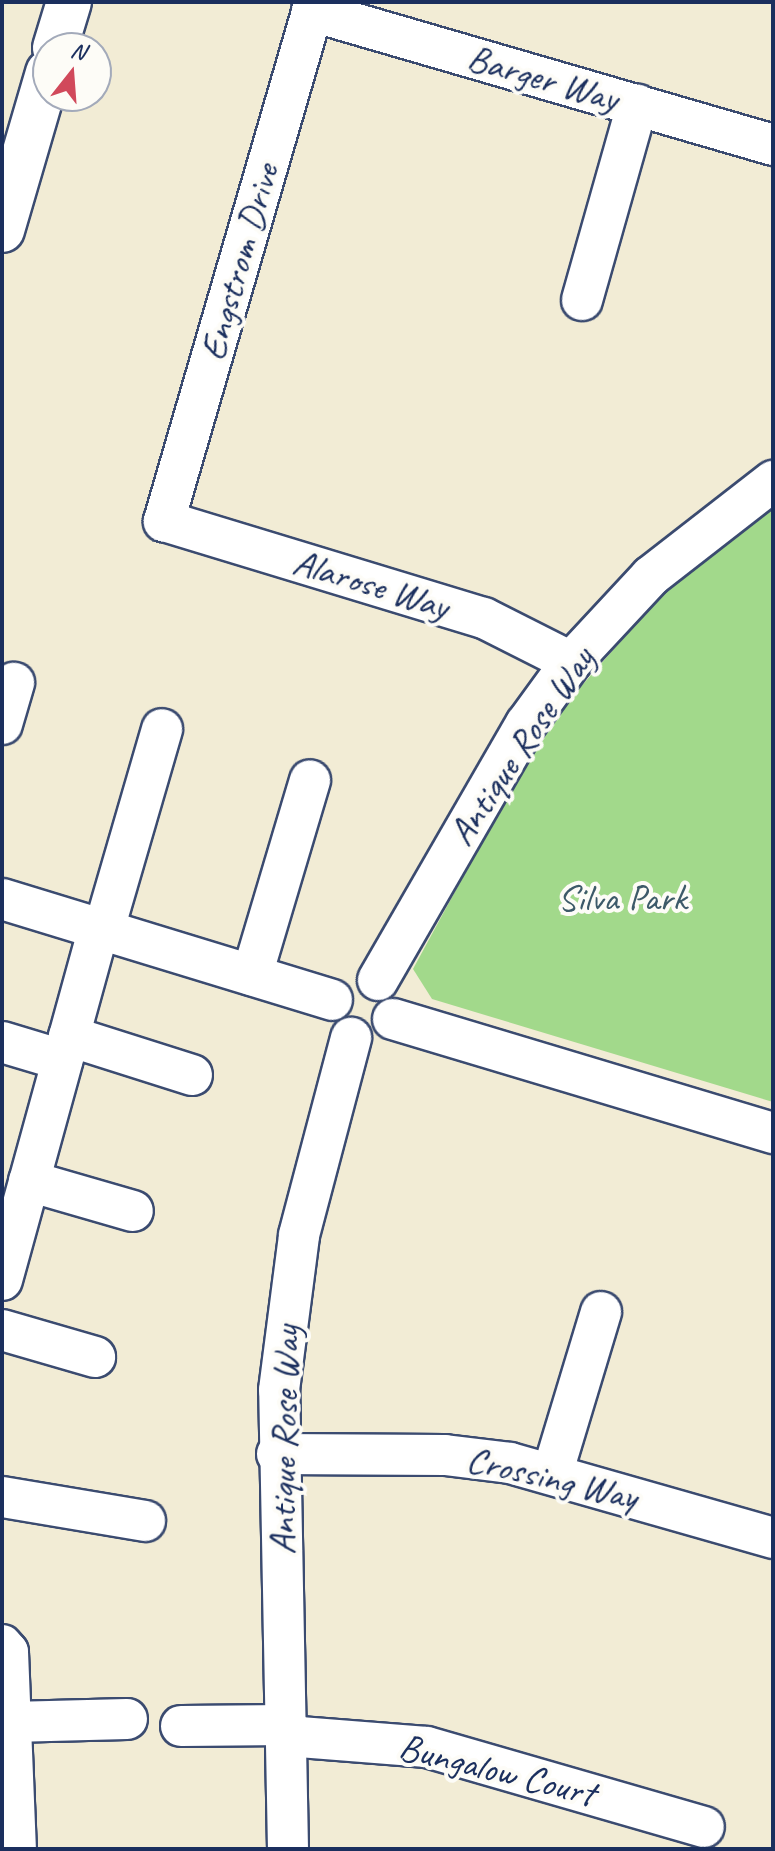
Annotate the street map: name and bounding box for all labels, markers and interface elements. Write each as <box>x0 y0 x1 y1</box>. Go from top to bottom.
north arrow <box>32 32 112 112</box>
street label: Barger Way <box>462 35 624 121</box>
text: N <box>68 36 89 66</box>
street label: Engstrom Drive <box>189 159 289 365</box>
street label: Alarose Way <box>288 539 454 629</box>
street label: Antique Rose Way <box>438 638 604 854</box>
park label: Silva Park <box>557 875 687 921</box>
street label: Antique Rose Way <box>259 1325 309 1555</box>
street label: Crossing Way <box>462 1436 642 1520</box>
street label: Bungalow Court <box>394 1724 600 1816</box>

